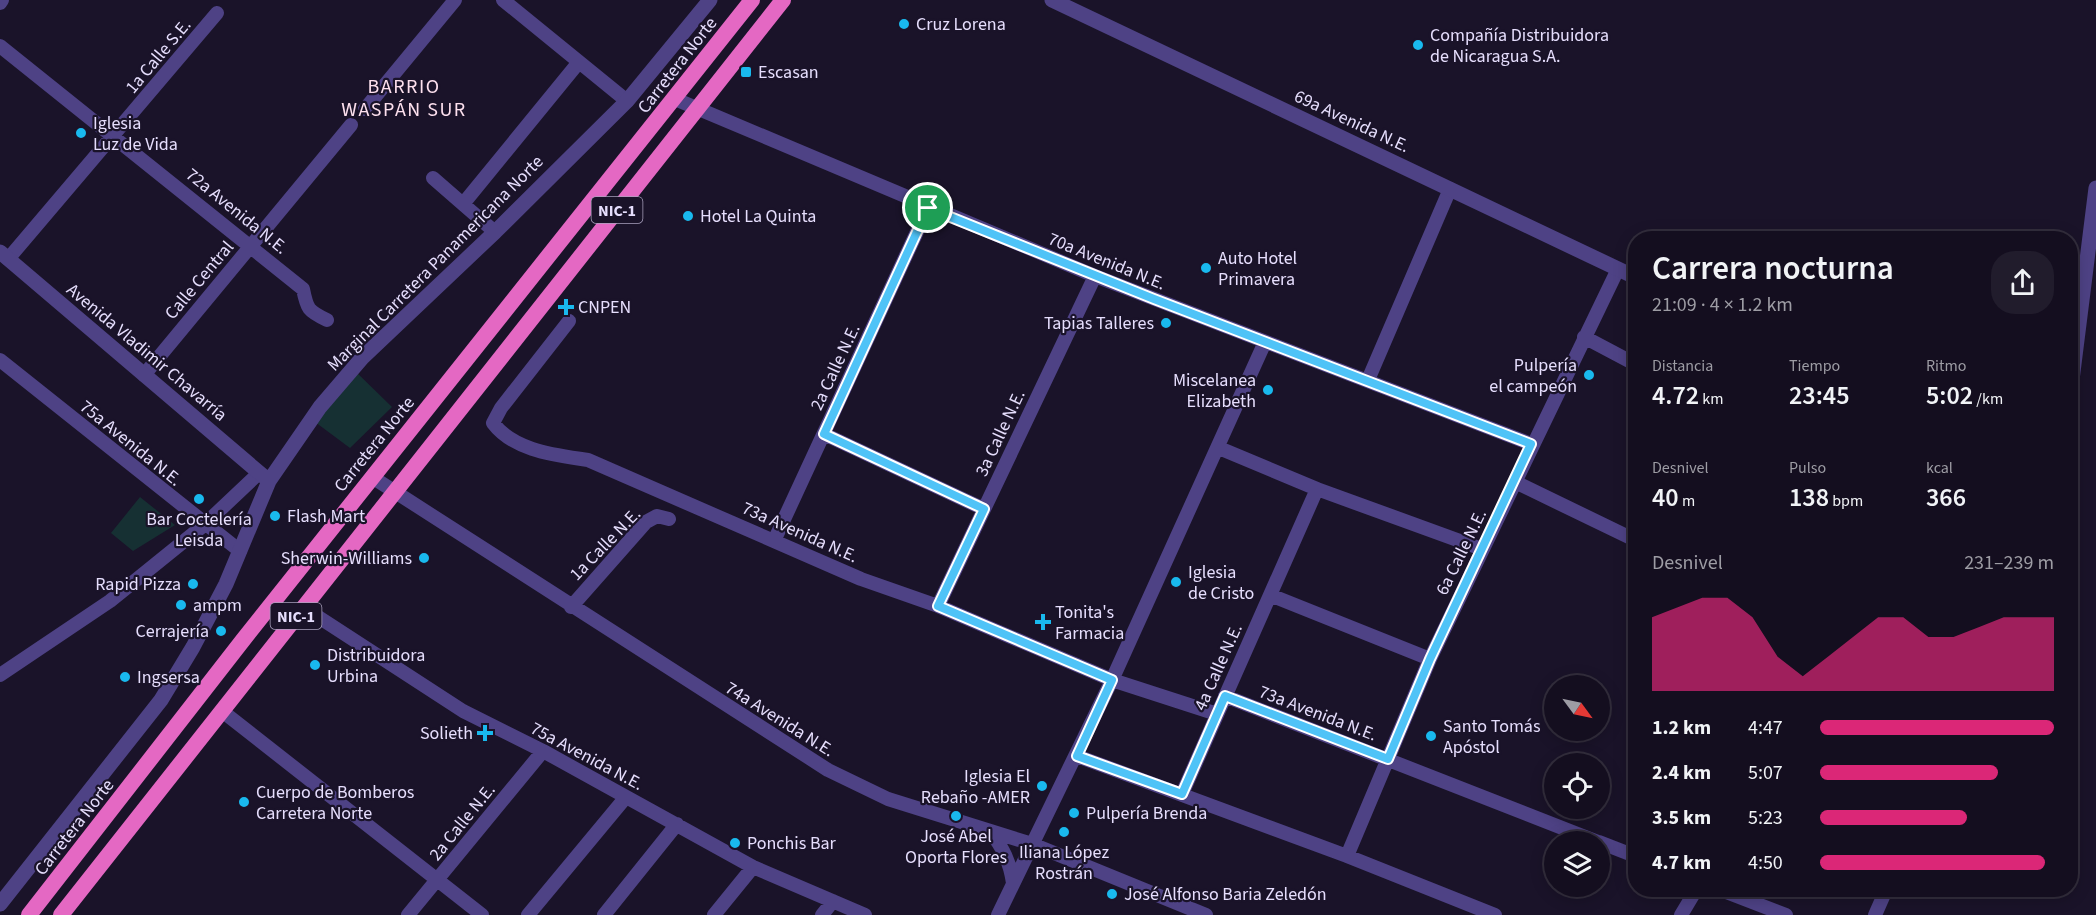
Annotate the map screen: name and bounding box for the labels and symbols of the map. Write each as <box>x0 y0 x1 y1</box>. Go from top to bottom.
street label: Carretera Norte <box>632 12 723 119</box>
place label: Cruz Lorena <box>916 12 1006 37</box>
street label: 1a Calle S.E. <box>120 14 197 99</box>
marker: Cruz Lorena <box>897 17 911 31</box>
place label: Compañía Distribuidora de Nicaragua S.A. <box>1430 23 1609 69</box>
marker: Compañía Distribuidora de Nicaragua S.A. <box>1411 38 1425 52</box>
place label: Escasan <box>758 60 819 85</box>
marker: Escasan <box>739 65 753 79</box>
district label: BARRIO WASPÁN SUR <box>341 73 467 124</box>
street label: 69a Avenida N.E. <box>1290 84 1413 159</box>
place label: Iglesia Luz de Vida <box>93 111 178 157</box>
marker: Iglesia Luz de Vida <box>74 126 88 140</box>
street label: Marginal Carretera Panamericana Norte <box>322 150 549 377</box>
street label: 72a Avenida N.E. <box>180 162 293 260</box>
pin <box>902 182 953 233</box>
road number: NIC-1 <box>592 197 642 223</box>
place label: Hotel La Quinta <box>700 204 816 229</box>
marker: Hotel La Quinta <box>681 209 695 223</box>
street label: 70a Avenida N.E. <box>1044 227 1169 296</box>
street label: Calle Central <box>159 236 240 325</box>
place label: Auto Hotel Primavera <box>1218 246 1297 292</box>
marker: Auto Hotel Primavera <box>1199 261 1213 275</box>
street label: Avenida Vladimir Chavarría <box>61 278 232 427</box>
place label: CNPEN <box>578 295 631 320</box>
marker: CNPEN <box>559 300 573 314</box>
place label: Tapias Talleres <box>1044 311 1154 336</box>
marker: Tapias Talleres <box>1159 316 1173 330</box>
street label: 2a Calle N.E. <box>805 320 866 415</box>
place label: Pulpería el campeón <box>1489 353 1577 399</box>
place label: Miscelanea Elizabeth <box>1173 368 1256 414</box>
marker: Pulpería el campeón <box>1582 368 1596 382</box>
marker: Miscelanea Elizabeth <box>1261 383 1275 397</box>
street label: 3a Calle N.E. <box>970 386 1031 481</box>
street label: Carretera Norte <box>328 391 421 497</box>
street label: 75a Avenida N.E. <box>74 394 187 492</box>
marker: Bar Coctelería Leisda <box>192 492 206 506</box>
street label: 73a Avenida N.E. <box>738 496 862 569</box>
street label: 1a Calle N.E. <box>564 502 647 586</box>
place label: Flash Mart <box>287 504 365 529</box>
street label: 6a Calle N.E. <box>1430 505 1493 599</box>
place label: Bar Coctelería Leisda <box>146 507 252 553</box>
marker: Flash Mart <box>268 509 282 523</box>
place label: Sherwin-Williams <box>281 546 412 571</box>
marker: Sherwin-Williams <box>417 551 431 565</box>
place label: Iglesia de Cristo <box>1188 560 1254 606</box>
place label: Rapid Pizza <box>95 572 181 597</box>
marker: Iglesia de Cristo <box>1169 575 1183 589</box>
marker: Rapid Pizza <box>186 577 200 591</box>
place label: ampm <box>193 593 242 618</box>
marker: ampm <box>174 598 188 612</box>
place label: Tonita's Farmacia <box>1055 600 1124 646</box>
road number: NIC-1 <box>270 603 322 629</box>
marker: Tonita's Farmacia <box>1036 615 1050 629</box>
place label: Cerrajería <box>136 619 209 644</box>
street label: 4a Calle N.E. <box>1188 620 1249 715</box>
marker: Cerrajería <box>214 624 228 638</box>
place label: Distribuidora Urbina <box>327 643 425 689</box>
marker: Distribuidora Urbina <box>308 658 322 672</box>
place label: Ingsersa <box>137 665 200 690</box>
marker: Ingsersa <box>118 670 132 684</box>
north arrow <box>1544 675 1610 741</box>
street label: 74a Avenida N.E. <box>720 676 839 763</box>
street label: 73a Avenida N.E. <box>1255 679 1380 747</box>
place label: Santo Tomás Apóstol <box>1443 714 1540 760</box>
street label: 75a Avenida N.E. <box>526 716 648 797</box>
place label: Solieth <box>420 721 473 746</box>
marker: Solieth <box>478 726 492 740</box>
marker: Santo Tomás Apóstol <box>1424 729 1438 743</box>
place label: Iglesia El Rebaño -AMER <box>921 764 1030 810</box>
street label: Carretera Norte <box>29 774 120 881</box>
street label: 2a Calle N.E. <box>423 778 501 866</box>
marker: Iglesia El Rebaño -AMER <box>1035 779 1049 793</box>
place label: Cuerpo de Bomberos Carretera Norte <box>256 780 414 826</box>
marker: Cuerpo de Bomberos Carretera Norte <box>237 795 251 809</box>
place label: Pulpería Brenda <box>1086 801 1207 826</box>
marker: Pulpería Brenda <box>1067 806 1081 820</box>
marker: José Abel Oporta Flores <box>949 809 963 823</box>
place label: José Abel Oporta Flores <box>905 824 1007 870</box>
marker: Iliana López Rostrán <box>1057 825 1071 839</box>
place label: Ponchis Bar <box>747 831 837 856</box>
marker: Ponchis Bar <box>728 836 742 850</box>
place label: Iliana López Rostrán <box>1019 840 1109 886</box>
place label: José Alfonso Baria Zeledón <box>1124 882 1327 907</box>
marker: José Alfonso Baria Zeledón <box>1105 887 1119 901</box>

